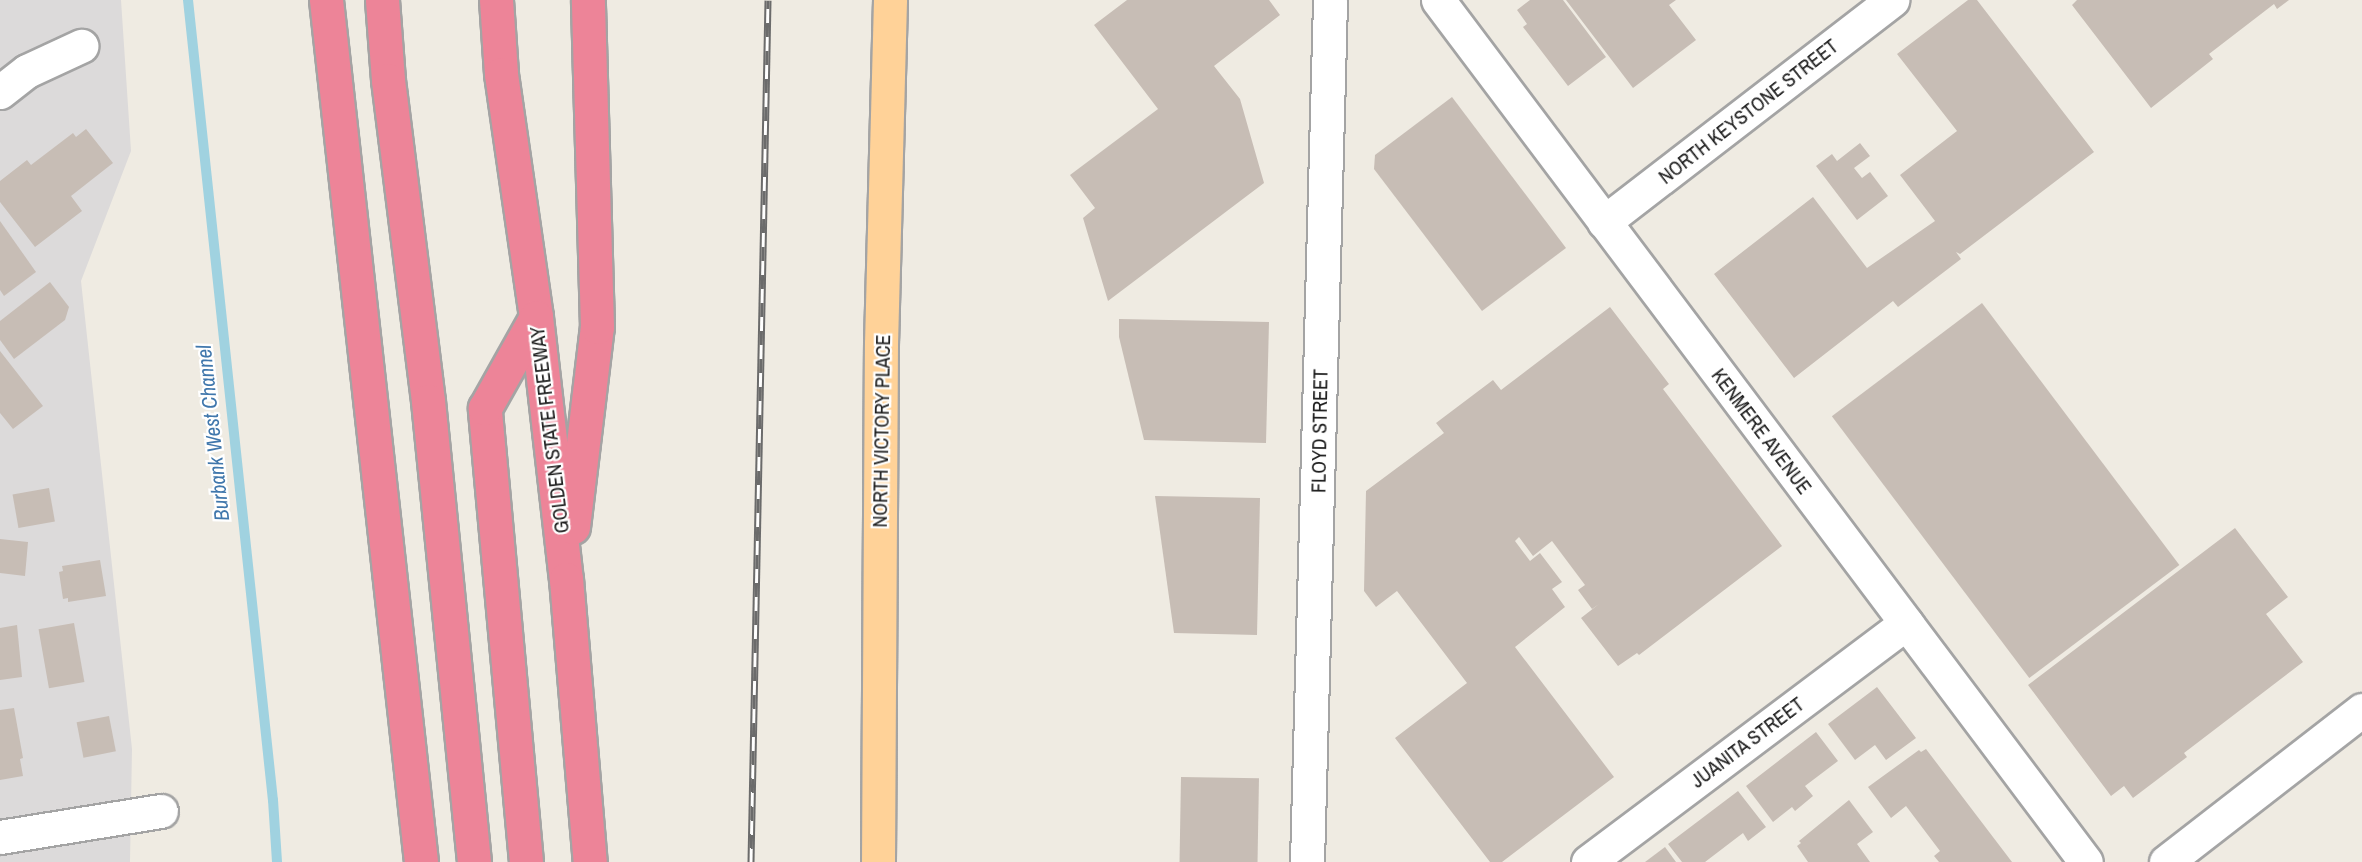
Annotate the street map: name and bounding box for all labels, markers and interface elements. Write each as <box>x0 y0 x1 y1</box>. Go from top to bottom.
street label: NORTH KEYSTONE STREET <box>1654 34 1842 188</box>
street label: GOLDEN STATE FREEWAY <box>524 325 574 535</box>
street label: NORTH VICTORY PLACE <box>867 334 895 528</box>
water label: Burbank West Channel <box>191 344 235 522</box>
street label: KENMERE AVENUE <box>1707 363 1817 499</box>
street label: FLOYD STREET <box>1306 369 1332 493</box>
street label: JUANITA STREET <box>1685 691 1809 793</box>

